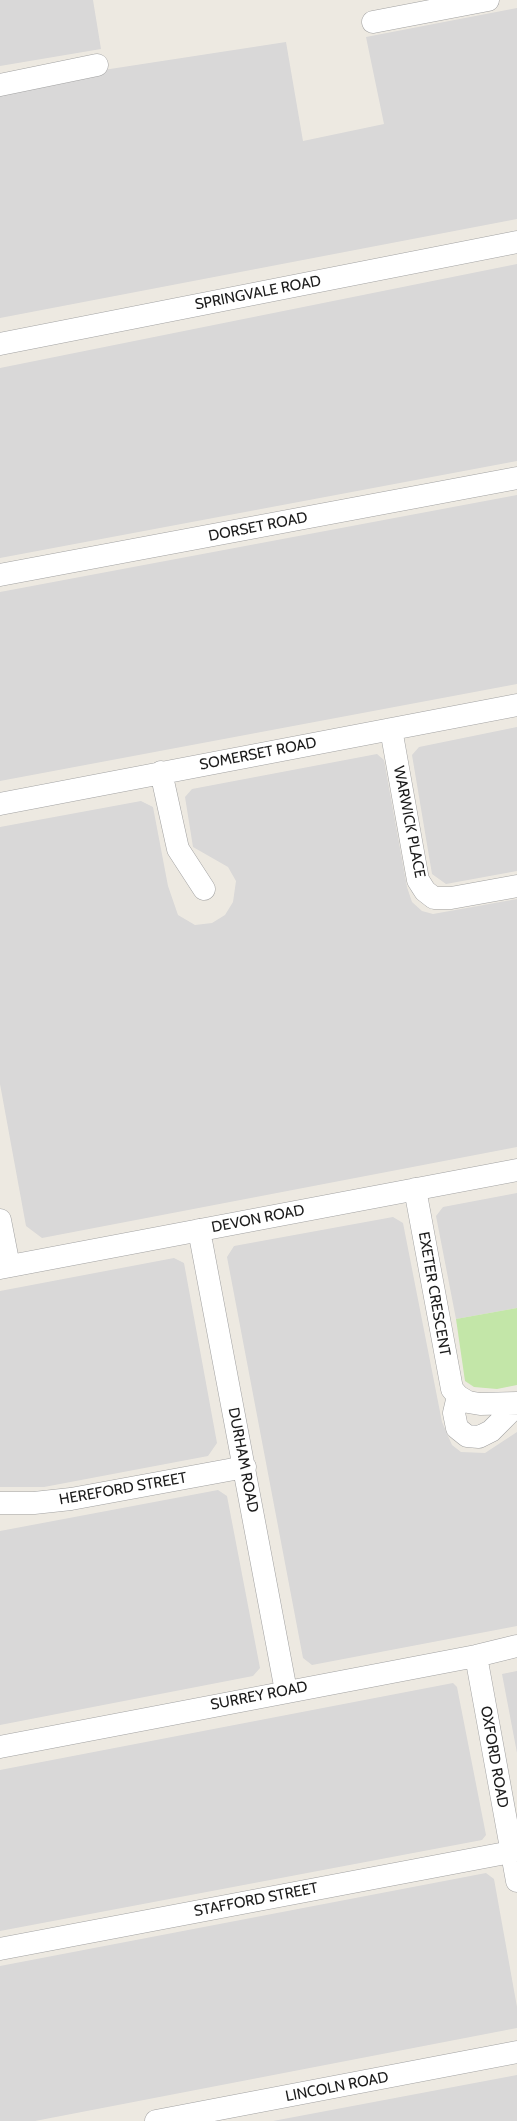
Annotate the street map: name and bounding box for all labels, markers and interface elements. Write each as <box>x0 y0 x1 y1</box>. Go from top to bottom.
street label: SPRINGVALE ROAD <box>193 272 323 314</box>
street label: DORSET ROAD <box>207 509 309 545</box>
street label: SOMERSET ROAD <box>198 734 318 774</box>
street label: WARWICK PLACE <box>389 764 429 880</box>
street label: DEVON ROAD <box>210 1201 306 1237</box>
street label: EXETER CRESCENT <box>414 1231 454 1357</box>
street label: DURHAM ROAD <box>224 1406 262 1514</box>
street label: HEREFORD STREET <box>58 1469 188 1509</box>
street label: SURREY ROAD <box>209 1678 309 1714</box>
street label: OXFORD ROAD <box>476 1705 512 1809</box>
street label: STAFFORD STREET <box>192 1879 320 1921</box>
street label: LINCOLN ROAD <box>284 2068 390 2106</box>

